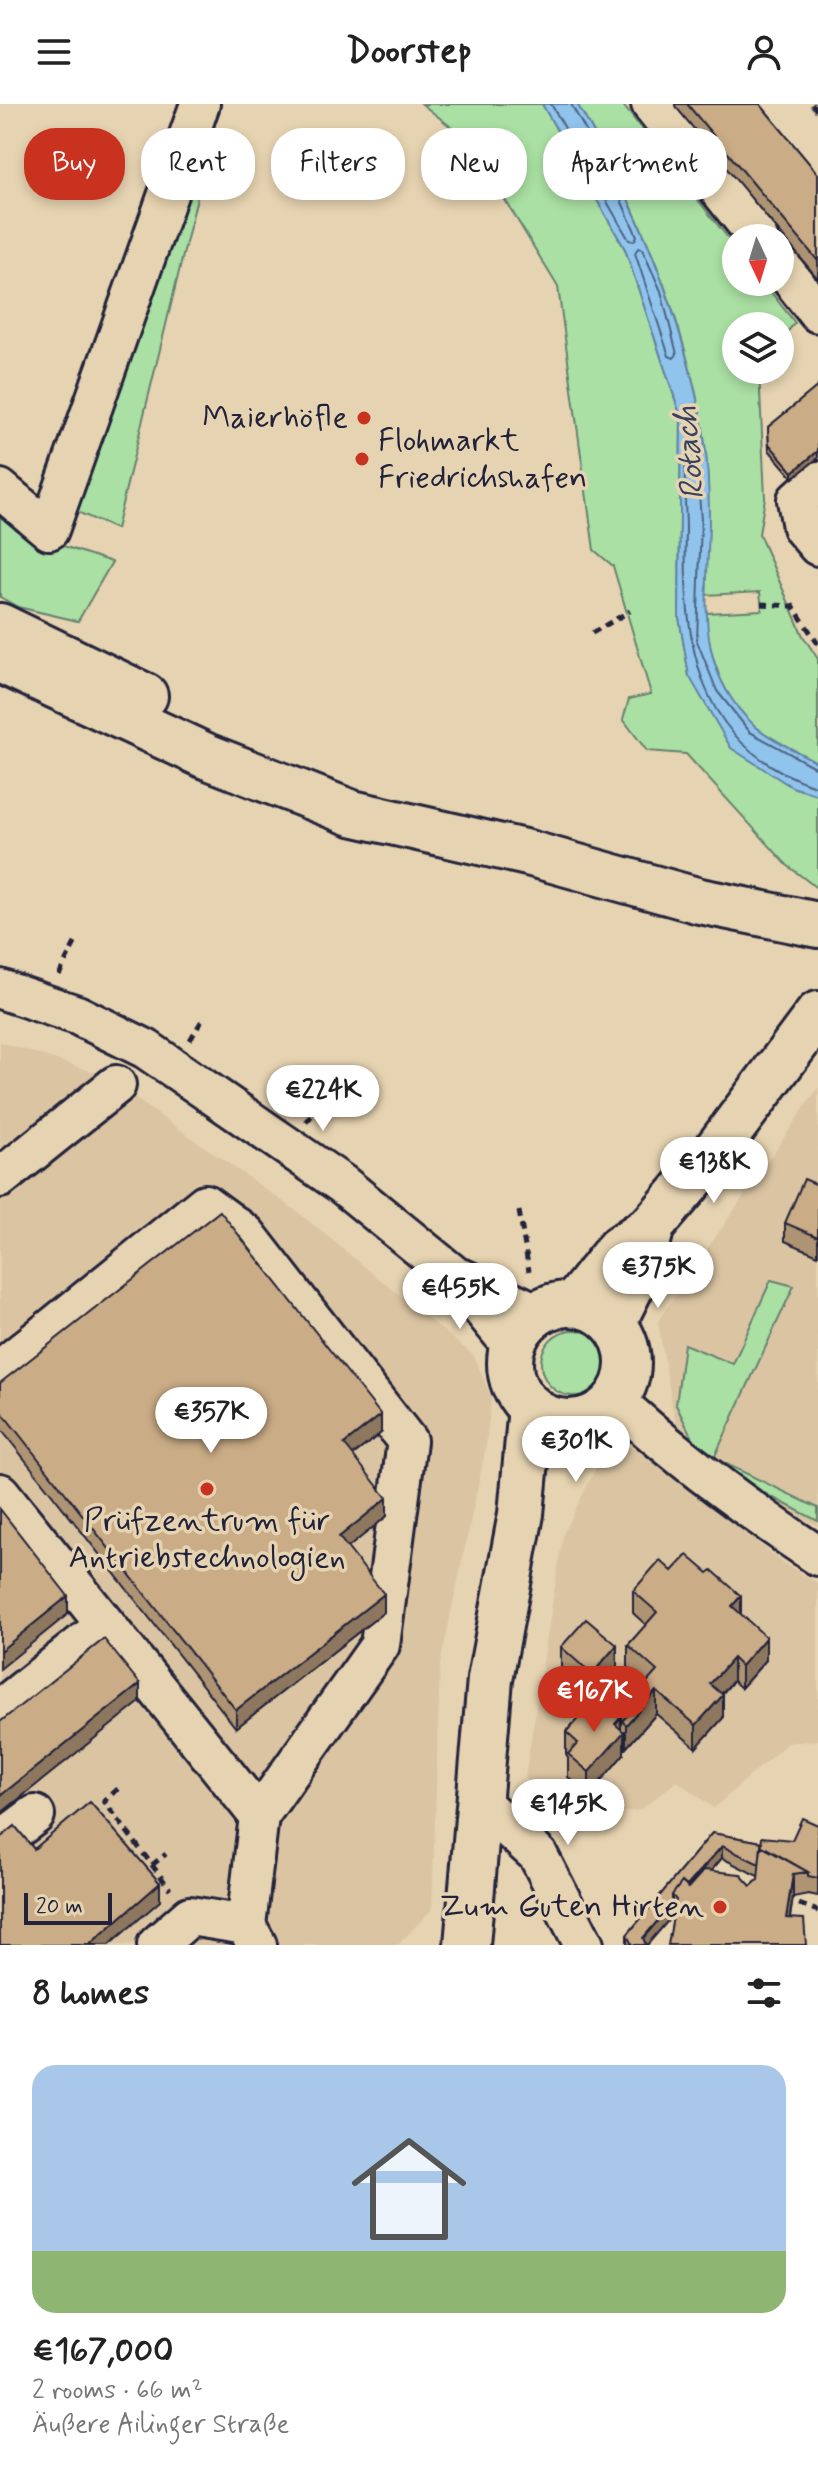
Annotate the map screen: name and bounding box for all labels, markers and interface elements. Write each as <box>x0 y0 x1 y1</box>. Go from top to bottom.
text: Doorstep <box>346 29 472 76</box>
icon: menu <box>32 30 76 74</box>
icon: person <box>742 30 786 74</box>
chip: Buy <box>24 128 125 200</box>
chip: Rent <box>141 128 255 200</box>
chip: Filters <box>271 128 405 200</box>
chip: New <box>421 128 527 200</box>
chip: Apartment <box>543 128 727 200</box>
north arrow <box>722 224 794 296</box>
map controls <box>722 224 794 384</box>
button: layers <box>722 312 794 384</box>
place label: Maierhöfle <box>202 397 348 439</box>
water label: Rotach <box>663 404 717 502</box>
marker: Maierhöfle <box>355 409 373 427</box>
place label: Flohmarkt Friedrichshafen <box>378 420 587 499</box>
marker: Flohmarkt Friedrichshafen <box>353 450 371 468</box>
pin: €224K <box>267 1065 379 1133</box>
text: €224K <box>284 1074 362 1108</box>
pin: €138K <box>658 1137 770 1205</box>
text: €138K <box>678 1146 750 1180</box>
pin: €375K <box>602 1242 714 1310</box>
text: €375K <box>621 1251 695 1285</box>
pin: €455K <box>404 1263 516 1331</box>
text: €455K <box>421 1272 499 1306</box>
pin: €357K <box>155 1387 267 1455</box>
text: €357K <box>173 1396 249 1430</box>
pin: €301K <box>520 1416 632 1484</box>
text: €301K <box>540 1425 612 1459</box>
marker: Prüfzentrum für Antriebstechnologien <box>198 1480 216 1498</box>
place label: Prüfzentrum für Antriebstechnologien <box>68 1500 346 1581</box>
pin: €167K <box>538 1666 650 1734</box>
text: €167K <box>556 1675 632 1709</box>
pin: €145K <box>512 1779 624 1847</box>
text: €145K <box>529 1788 607 1822</box>
place label: Zum Guten Hirten <box>440 1886 704 1928</box>
scale bar <box>24 1889 112 1925</box>
text: 20 m <box>36 1893 83 1921</box>
marker: Zum Guten Hirten <box>711 1898 729 1916</box>
text: 8 homes <box>32 1971 149 2016</box>
icon: filters <box>742 1971 786 2015</box>
icon: home <box>337 2117 481 2261</box>
text: €167,000 <box>32 2329 174 2374</box>
text: 2 rooms · 66 m² <box>32 2374 203 2408</box>
text: Äußere Ailinger Straße <box>32 2408 289 2442</box>

